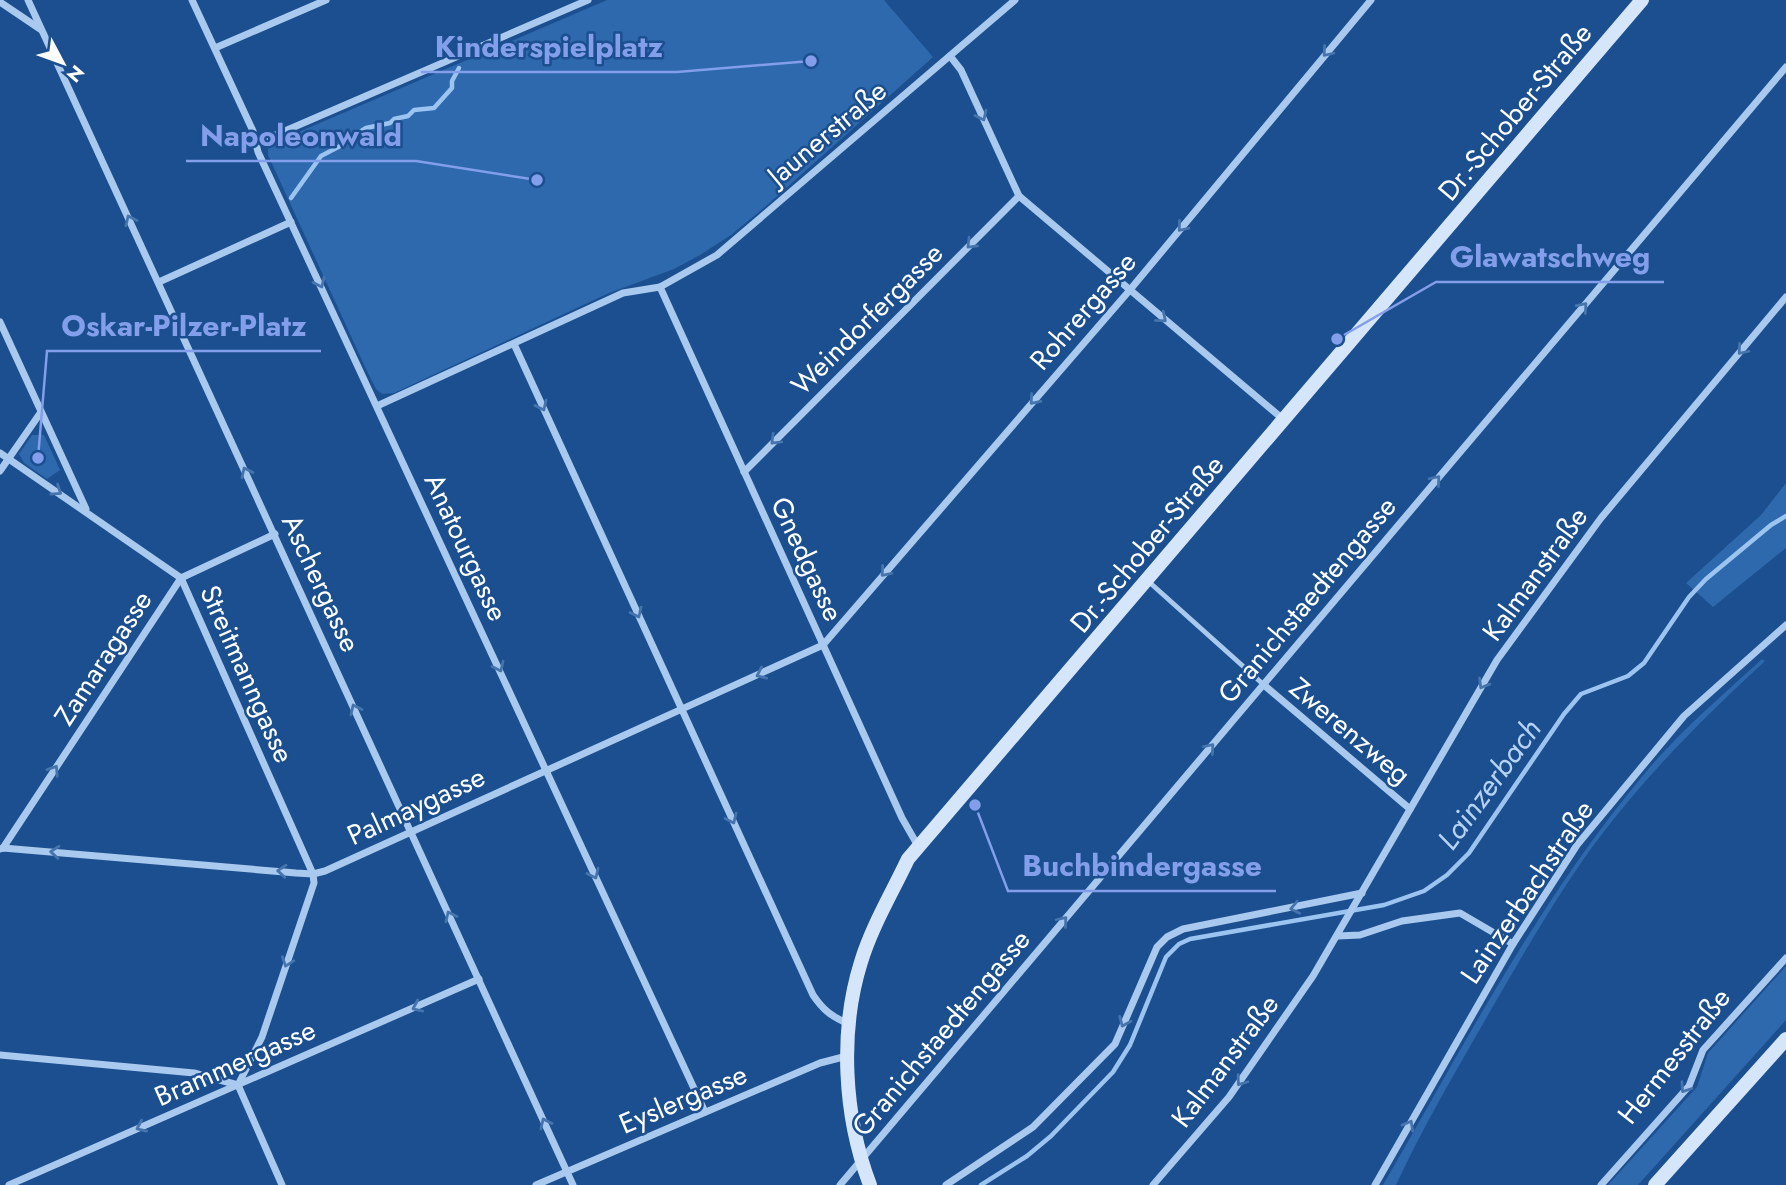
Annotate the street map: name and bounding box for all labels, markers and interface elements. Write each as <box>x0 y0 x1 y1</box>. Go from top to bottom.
street label: Dr.-Schober-Straße <box>1428 14 1602 210</box>
callout: Kinderspielplatz <box>421 21 677 72</box>
text: Kinderspielplatz <box>435 25 663 68</box>
north arrow <box>28 28 98 98</box>
one-way arrow <box>1323 44 1335 57</box>
text: N <box>60 59 91 88</box>
street label: Jaunerstraße <box>755 71 896 198</box>
one-way arrow <box>974 108 988 121</box>
callout: Napoleonwald <box>186 110 416 161</box>
text: Napoleonwald <box>200 114 402 157</box>
one-way arrow <box>125 215 139 227</box>
one-way arrow <box>1178 219 1190 232</box>
callout: Glawatschweg <box>1436 231 1664 282</box>
street label: Weindorfergasse <box>782 234 952 404</box>
text: Glawatschweg <box>1450 235 1650 278</box>
one-way arrow <box>966 236 979 249</box>
street label: Rohrergasse <box>1020 243 1146 379</box>
one-way arrow <box>312 276 326 288</box>
callout: Oskar-Pilzer-Platz <box>47 300 321 351</box>
one-way arrow <box>1575 302 1587 315</box>
text: Oskar-Pilzer-Platz <box>61 304 307 347</box>
one-way arrow <box>1154 310 1167 322</box>
one-way arrow <box>1738 341 1750 354</box>
one-way arrow <box>1030 392 1042 405</box>
one-way arrow <box>534 398 548 411</box>
one-way arrow <box>771 432 784 445</box>
street label: Dr.-Schober-Straße <box>1060 446 1234 642</box>
street label: Anatourgasse <box>414 466 518 628</box>
one-way arrow <box>240 467 254 479</box>
one-way arrow <box>1428 476 1440 489</box>
one-way arrow <box>49 483 62 496</box>
street label: Granichstaedtengasse <box>1208 488 1406 712</box>
street label: Gnedgasse <box>760 490 854 628</box>
street label: Kalmanstraße <box>1472 498 1598 650</box>
street label: Aschergasse <box>271 507 371 659</box>
one-way arrow <box>881 564 893 577</box>
street label: Streitmanngasse <box>189 579 305 769</box>
street label: Zamaragasse <box>44 582 162 734</box>
one-way arrow <box>629 605 643 618</box>
one-way arrow <box>490 660 504 672</box>
one-way arrow <box>756 666 768 680</box>
street label: Zwerenzweg <box>1280 668 1420 794</box>
one-way arrow <box>1478 677 1491 690</box>
one-way arrow <box>350 704 364 716</box>
water label: Lainzerbach <box>1427 710 1551 858</box>
one-way arrow <box>1202 743 1214 756</box>
street label: Palmaygasse <box>340 756 492 856</box>
one-way arrow <box>46 765 59 778</box>
street label: Lainzerbachstraße <box>1450 792 1604 992</box>
one-way arrow <box>724 812 738 824</box>
callout: Buchbindergasse <box>1008 840 1276 891</box>
text: Buchbindergasse <box>1022 844 1262 887</box>
one-way arrow <box>50 845 61 860</box>
one-way arrow <box>276 864 287 879</box>
one-way arrow <box>586 867 600 879</box>
one-way arrow <box>1289 899 1301 914</box>
one-way arrow <box>444 911 458 923</box>
one-way arrow <box>1055 917 1067 930</box>
street label: Granichstaedtengasse <box>842 921 1040 1145</box>
one-way arrow <box>281 955 295 967</box>
street label: Hermesstraße <box>1608 979 1740 1133</box>
street label: Kalmanstraße <box>1161 986 1289 1136</box>
one-way arrow <box>411 999 424 1013</box>
street label: Brammergasse <box>148 1009 322 1117</box>
one-way arrow <box>1119 1015 1133 1027</box>
street label: Eyslergasse <box>613 1054 753 1144</box>
one-way arrow <box>1237 1073 1249 1085</box>
one-way arrow <box>1681 1080 1693 1092</box>
one-way arrow <box>539 1118 553 1130</box>
one-way arrow <box>136 1119 148 1133</box>
one-way arrow <box>1401 1120 1414 1133</box>

